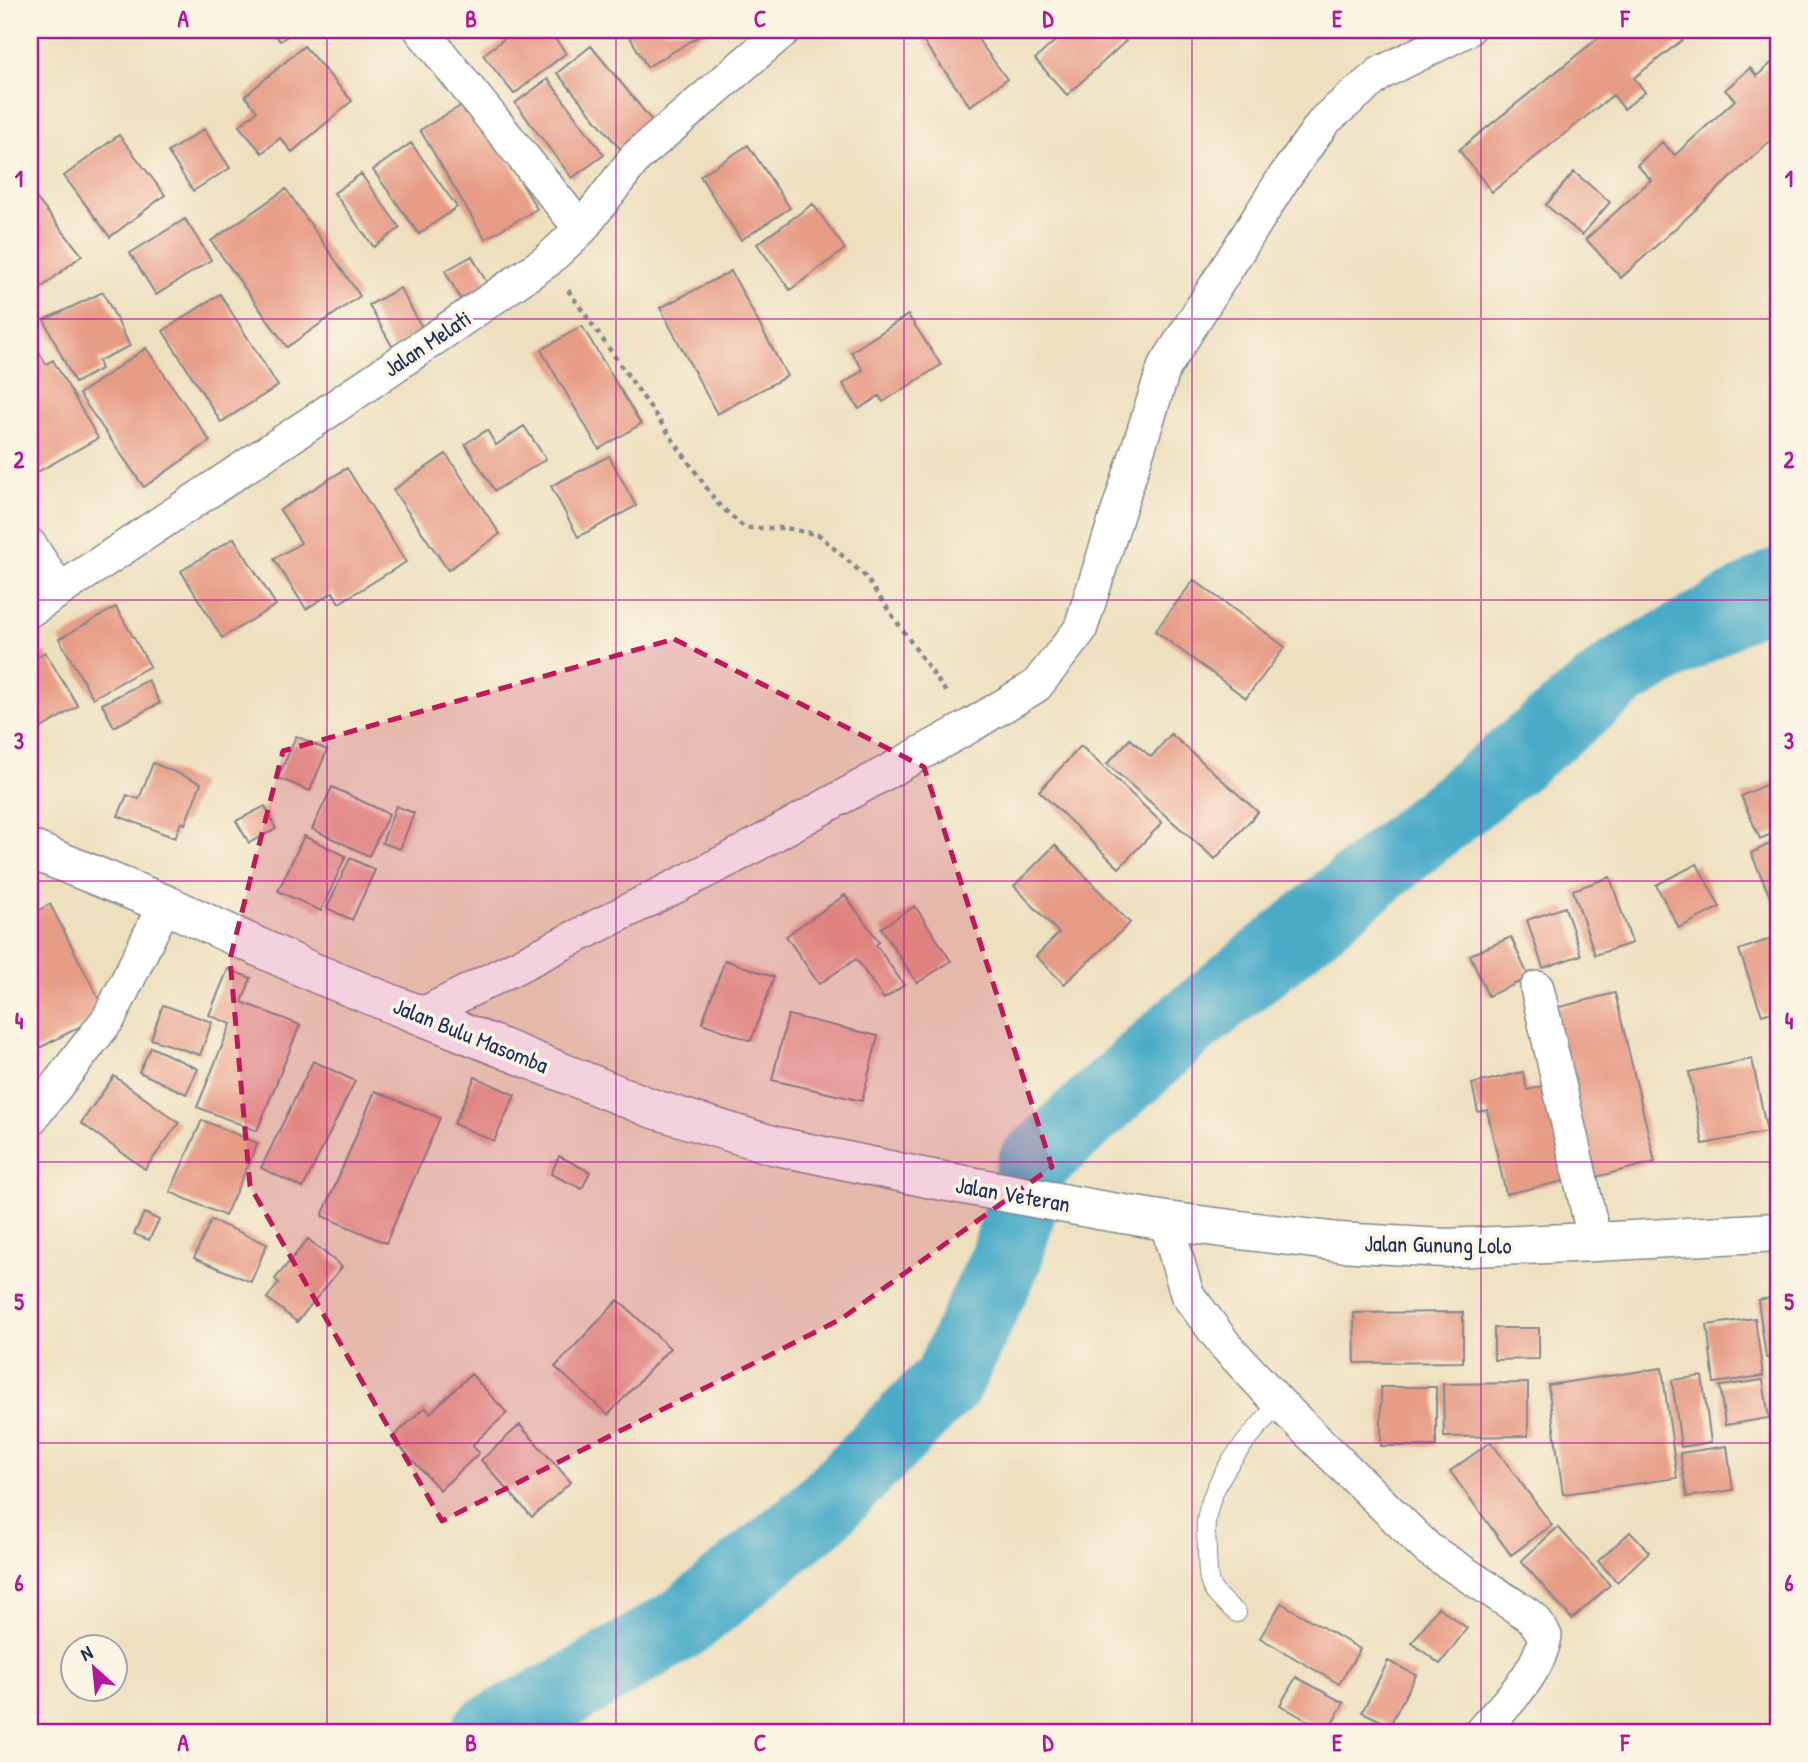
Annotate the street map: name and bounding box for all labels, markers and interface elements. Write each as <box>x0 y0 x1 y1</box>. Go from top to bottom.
text: A <box>177 3 189 34</box>
text: B <box>465 3 477 34</box>
text: C <box>754 3 766 34</box>
text: D <box>1043 3 1055 34</box>
text: E <box>1332 3 1343 34</box>
text: F <box>1620 3 1631 34</box>
text: 1 <box>15 163 23 194</box>
text: 1 <box>1785 163 1793 194</box>
street label: Jalan Melati <box>377 302 477 384</box>
text: 2 <box>14 444 25 475</box>
text: 2 <box>1784 444 1795 475</box>
text: 3 <box>14 725 24 756</box>
text: 3 <box>1784 725 1794 756</box>
street label: Jalan Bulu Masomba <box>389 990 553 1080</box>
text: 4 <box>15 1005 24 1036</box>
text: 4 <box>1785 1005 1794 1036</box>
street label: Jalan Veteran <box>953 1169 1073 1219</box>
street label: Jalan Gunung Lolo <box>1364 1227 1512 1261</box>
text: 5 <box>14 1286 24 1317</box>
text: 5 <box>1784 1286 1794 1317</box>
text: 6 <box>14 1567 24 1598</box>
text: 6 <box>1784 1567 1794 1598</box>
north arrow <box>60 1632 130 1702</box>
text: N <box>76 1639 97 1667</box>
text: A <box>177 1727 189 1758</box>
text: B <box>465 1727 477 1758</box>
text: C <box>754 1727 766 1758</box>
text: D <box>1043 1727 1055 1758</box>
text: E <box>1332 1727 1343 1758</box>
text: F <box>1620 1727 1631 1758</box>

